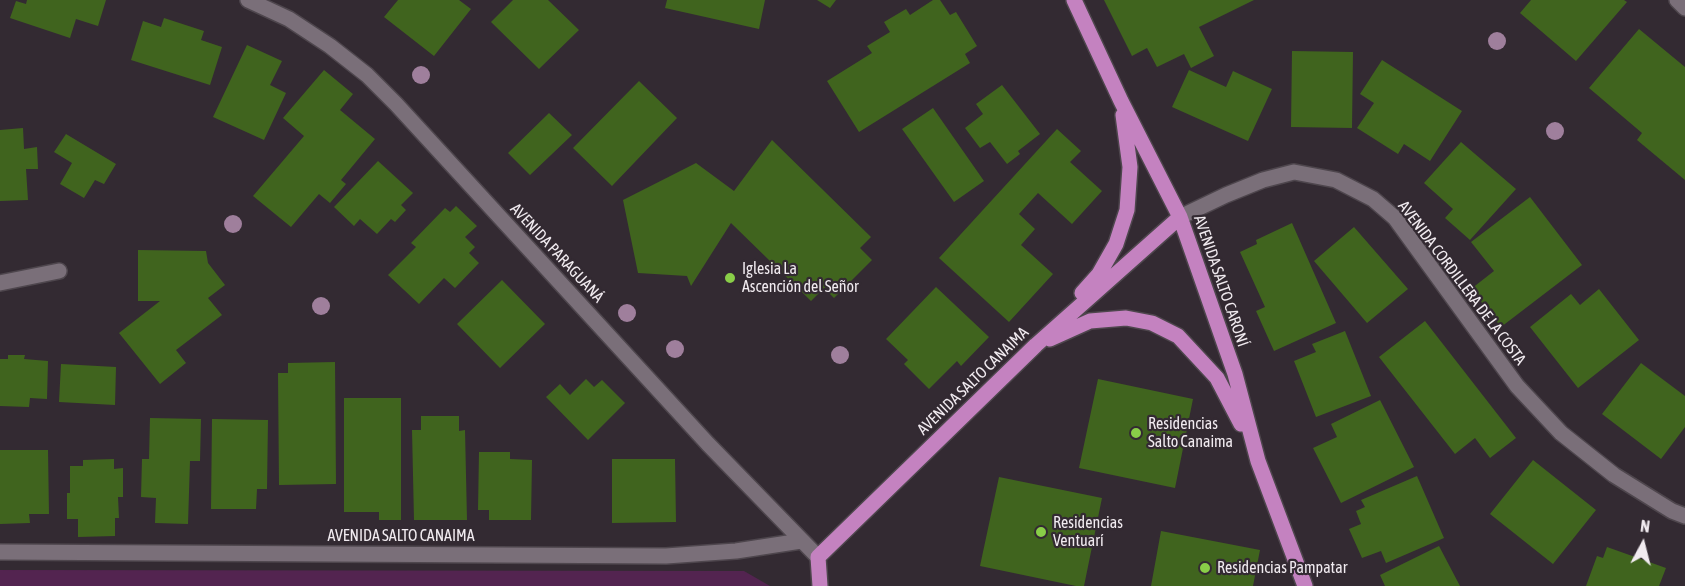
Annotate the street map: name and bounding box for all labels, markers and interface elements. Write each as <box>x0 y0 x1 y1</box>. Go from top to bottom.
street label: AVENIDA CORDILLERA DE LA COSTA <box>1394 197 1530 369</box>
street label: AVENIDA PARAGUANÁ <box>506 199 608 307</box>
street label: AVENIDA SALTO CARONÍ <box>1189 213 1253 349</box>
place label: Iglesia La Ascención del Señor <box>742 259 859 297</box>
marker: Iglesia La Ascención del Señor <box>723 271 737 285</box>
street label: AVENIDA SALTO CANAIMA <box>913 323 1033 439</box>
place label: Residencias Salto Canaima <box>1148 414 1233 452</box>
marker: Residencias Salto Canaima <box>1129 426 1143 440</box>
place label: Residencias Ventuarí <box>1053 513 1123 551</box>
north arrow <box>1613 514 1673 574</box>
text: N <box>1639 517 1651 536</box>
marker: Residencias Ventuarí <box>1034 525 1048 539</box>
street label: AVENIDA SALTO CANAIMA <box>327 526 475 546</box>
place label: Residencias Pampatar <box>1217 558 1347 578</box>
marker: Residencias Pampatar <box>1198 561 1212 575</box>

